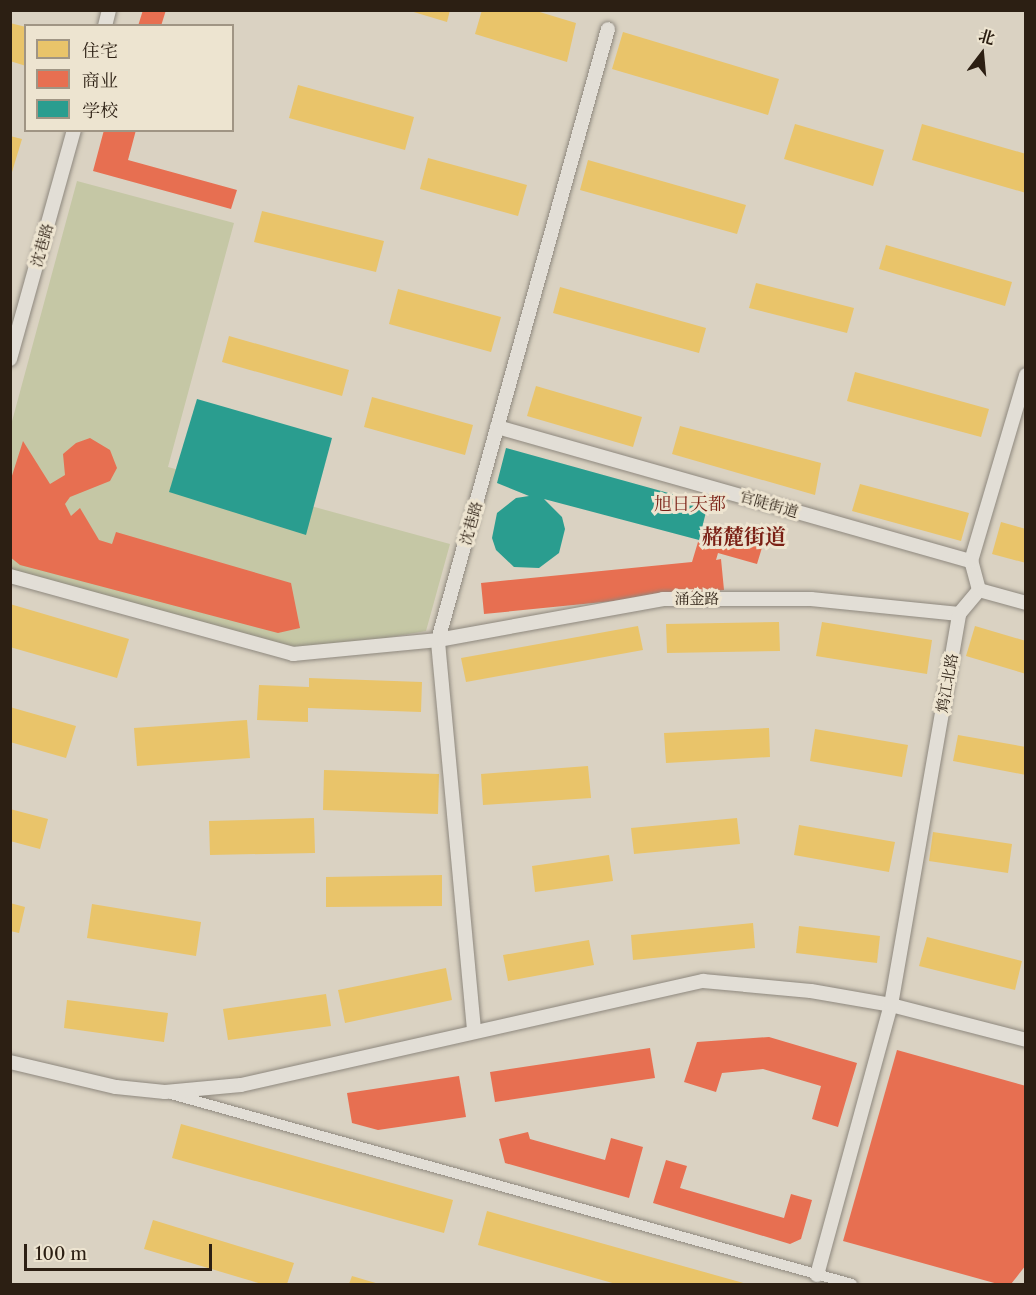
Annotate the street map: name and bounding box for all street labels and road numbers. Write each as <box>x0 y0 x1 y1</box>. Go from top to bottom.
street label: 沈巷路 <box>27 221 57 269</box>
street label: 官陡街道 <box>738 487 800 521</box>
street label: 沈巷路 <box>456 499 486 547</box>
street label: 涌金路 <box>675 590 719 608</box>
street label: 鸩江北路 <box>933 652 961 714</box>

